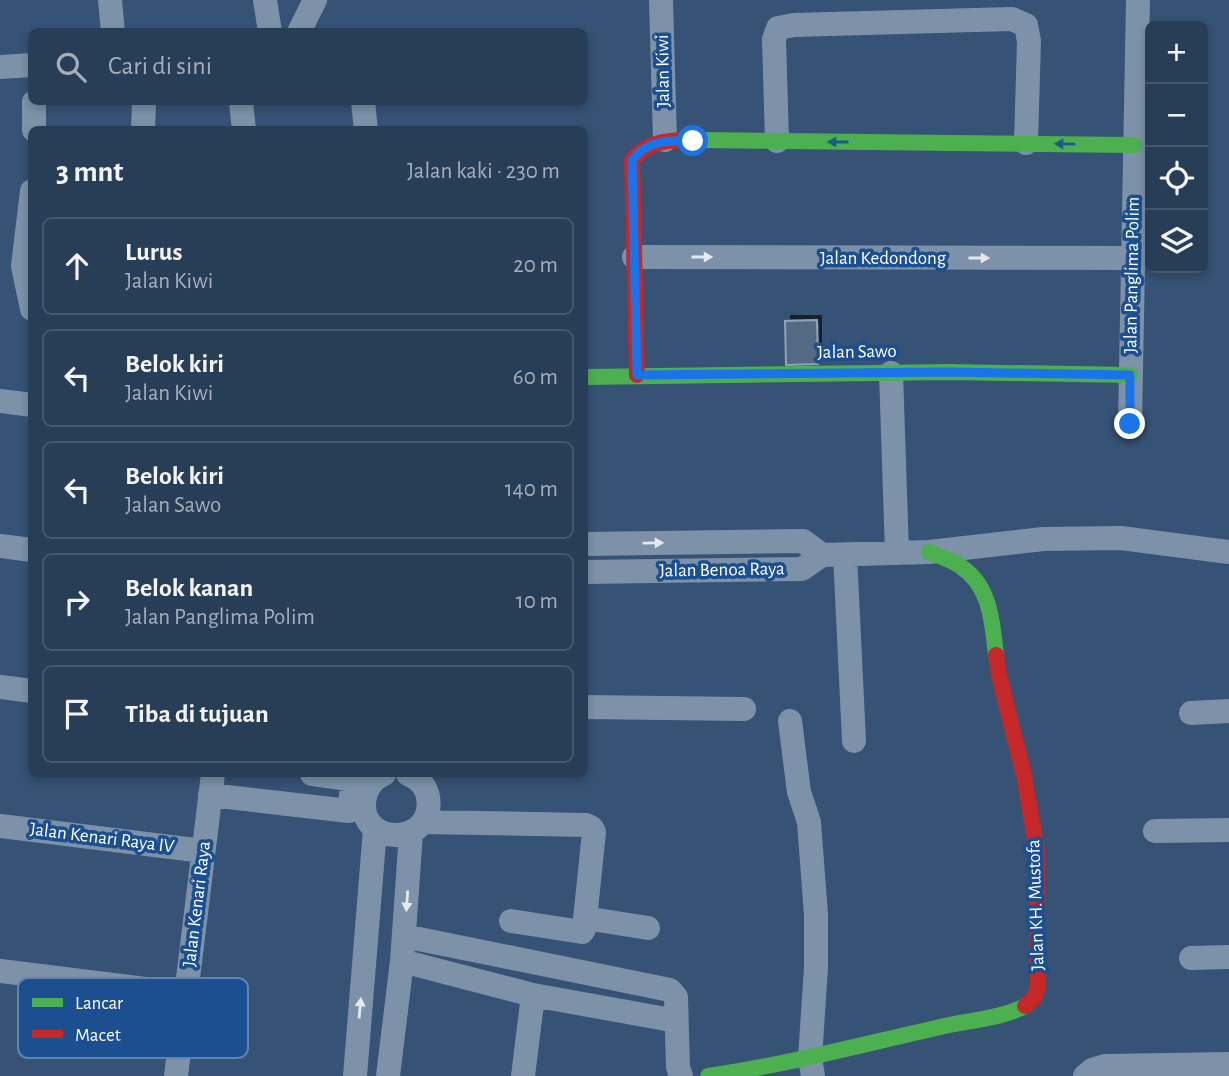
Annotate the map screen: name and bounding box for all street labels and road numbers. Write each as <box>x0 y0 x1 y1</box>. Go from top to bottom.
street label: Jalan Kiwi <box>653 34 673 108</box>
street label: Jalan Panglima Polim <box>1121 196 1143 354</box>
street label: Jalan Kedondong <box>820 249 947 268</box>
street label: Jalan Sawo <box>817 342 897 362</box>
street label: Jalan Benoa Raya <box>659 559 785 581</box>
street label: Jalan Kenari Raya IV <box>29 820 176 856</box>
street label: Jalan KH. Mustofa <box>1024 839 1048 971</box>
street label: Jalan Kenari Raya <box>180 840 214 968</box>

